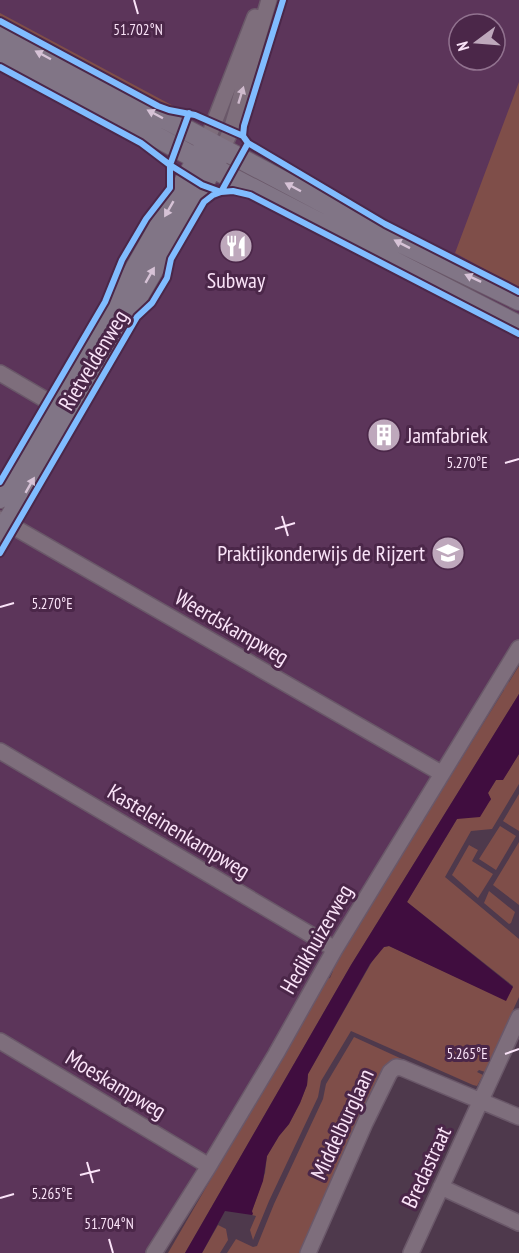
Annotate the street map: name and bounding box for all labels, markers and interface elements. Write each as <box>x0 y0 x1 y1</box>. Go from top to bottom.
north arrow <box>447 12 507 72</box>
text: 51.702°N <box>113 20 163 39</box>
text: N <box>452 39 473 53</box>
one-way arrow <box>35 50 52 60</box>
one-way arrow <box>237 86 246 104</box>
one-way arrow <box>146 109 163 119</box>
one-way arrow <box>284 182 301 192</box>
one-way arrow <box>164 201 174 218</box>
restaurant icon: Subway <box>218 228 254 264</box>
one-way arrow <box>393 239 410 248</box>
one-way arrow <box>145 266 155 283</box>
place label: Subway <box>207 266 266 294</box>
one-way arrow <box>464 274 481 283</box>
street label: Rietveldenweg <box>52 305 134 415</box>
building icon: Jamfabriek <box>366 417 402 453</box>
place label: Jamfabriek <box>406 421 488 449</box>
text: 5.270°E <box>446 453 488 472</box>
one-way arrow <box>24 477 35 493</box>
school or university icon: Praktijkonderwijs de Rijzert <box>430 535 466 571</box>
place label: Praktijkonderwijs de Rijzert <box>217 539 425 567</box>
street label: Weerdskampweg <box>170 583 294 671</box>
text: 5.270°E <box>31 594 73 613</box>
street label: Kasteleinenkampweg <box>103 777 255 885</box>
street label: Hedikhuizerweg <box>273 879 359 999</box>
street label: Moeskampweg <box>61 1043 171 1125</box>
text: 5.265°E <box>446 1044 488 1063</box>
street label: Middelburglaan <box>304 1064 380 1184</box>
street label: Bredastraat <box>395 1122 457 1212</box>
text: 5.265°E <box>31 1184 73 1203</box>
text: 51.704°N <box>84 1214 134 1233</box>

